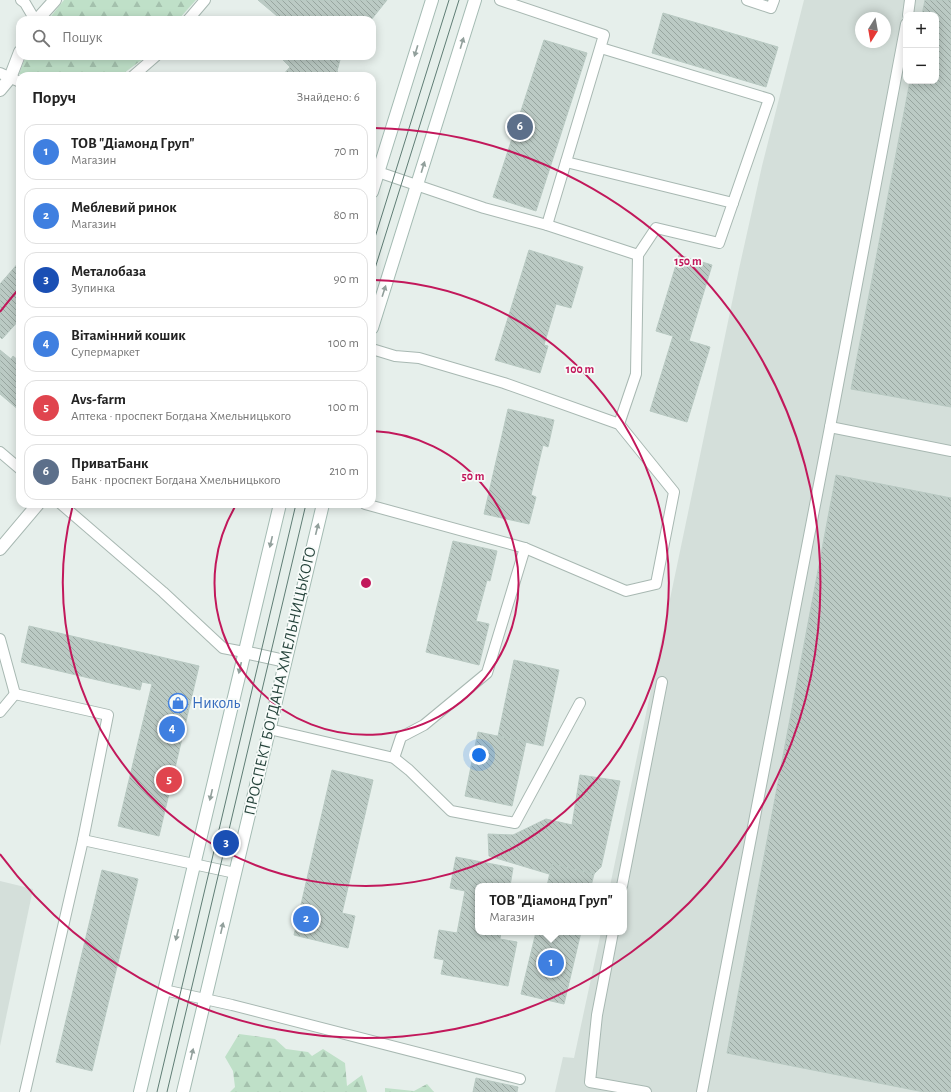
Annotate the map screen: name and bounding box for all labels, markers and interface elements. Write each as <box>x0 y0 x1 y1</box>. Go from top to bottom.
north arrow <box>855 12 891 48</box>
map controls <box>903 12 939 84</box>
button: + <box>903 12 939 48</box>
search box <box>16 16 376 60</box>
icon: search <box>30 27 52 49</box>
text: Пошук <box>62 30 102 45</box>
one-way arrow <box>459 36 465 48</box>
one-way arrow <box>413 45 419 57</box>
button: − <box>903 48 939 84</box>
text: Поруч <box>32 89 76 106</box>
text: Знайдено: 6 <box>297 91 360 104</box>
pin: 6 <box>507 112 533 142</box>
text: ТОВ "Діамонд Груп" <box>71 136 195 151</box>
text: 1 <box>44 145 48 158</box>
text: 70 m <box>334 145 359 158</box>
text: Магазин <box>71 154 117 167</box>
one-way arrow <box>420 160 426 172</box>
text: Меблевий ринок <box>71 200 177 215</box>
text: 2 <box>43 209 49 222</box>
text: 80 m <box>333 209 359 222</box>
text: Магазин <box>71 218 117 231</box>
text: 150 m <box>674 255 702 267</box>
text: Металобаза <box>71 264 146 279</box>
text: 3 <box>43 273 49 286</box>
text: 90 m <box>333 273 359 286</box>
text: Зупинка <box>71 282 115 295</box>
one-way arrow <box>381 284 387 296</box>
text: Вітамінний кошик <box>71 328 186 343</box>
text: 4 <box>43 337 49 350</box>
text: 100 m <box>328 337 359 350</box>
text: Супермаркет <box>71 346 140 359</box>
text: 100 m <box>566 363 594 375</box>
text: Avs-farm <box>71 392 126 407</box>
text: 5 <box>43 401 49 414</box>
text: 100 m <box>328 401 359 414</box>
text: Аптека · проспект Богдана Хмельницького <box>71 410 291 423</box>
text: ПриватБанк <box>71 456 149 471</box>
text: 6 <box>43 465 49 478</box>
text: 210 m <box>329 465 359 478</box>
text: 50 m <box>462 470 485 482</box>
text: Банк · проспект Богдана Хмельницького <box>71 474 281 487</box>
one-way arrow <box>314 522 320 535</box>
one-way arrow <box>267 536 273 548</box>
street label: ПРОСПЕКТ БОГДАНА ХМЕЛЬНИЦЬКОГО <box>241 545 319 817</box>
centre of rings <box>359 576 373 590</box>
one-way arrow <box>237 662 243 675</box>
shop icon: Николь <box>167 692 189 714</box>
place label: Николь <box>192 695 241 711</box>
pin: 4 <box>159 714 185 744</box>
your location <box>469 745 489 765</box>
pin: 5 <box>156 765 182 795</box>
one-way arrow <box>207 789 213 801</box>
pin: 3 <box>213 828 239 858</box>
popup <box>475 883 627 935</box>
text: ТОВ "Діамонд Груп" <box>489 893 613 908</box>
pin: 2 <box>293 904 319 934</box>
text: Магазин <box>489 911 535 924</box>
one-way arrow <box>219 921 225 934</box>
one-way arrow <box>174 929 180 941</box>
pin: 1 <box>538 948 564 978</box>
one-way arrow <box>189 1048 195 1060</box>

